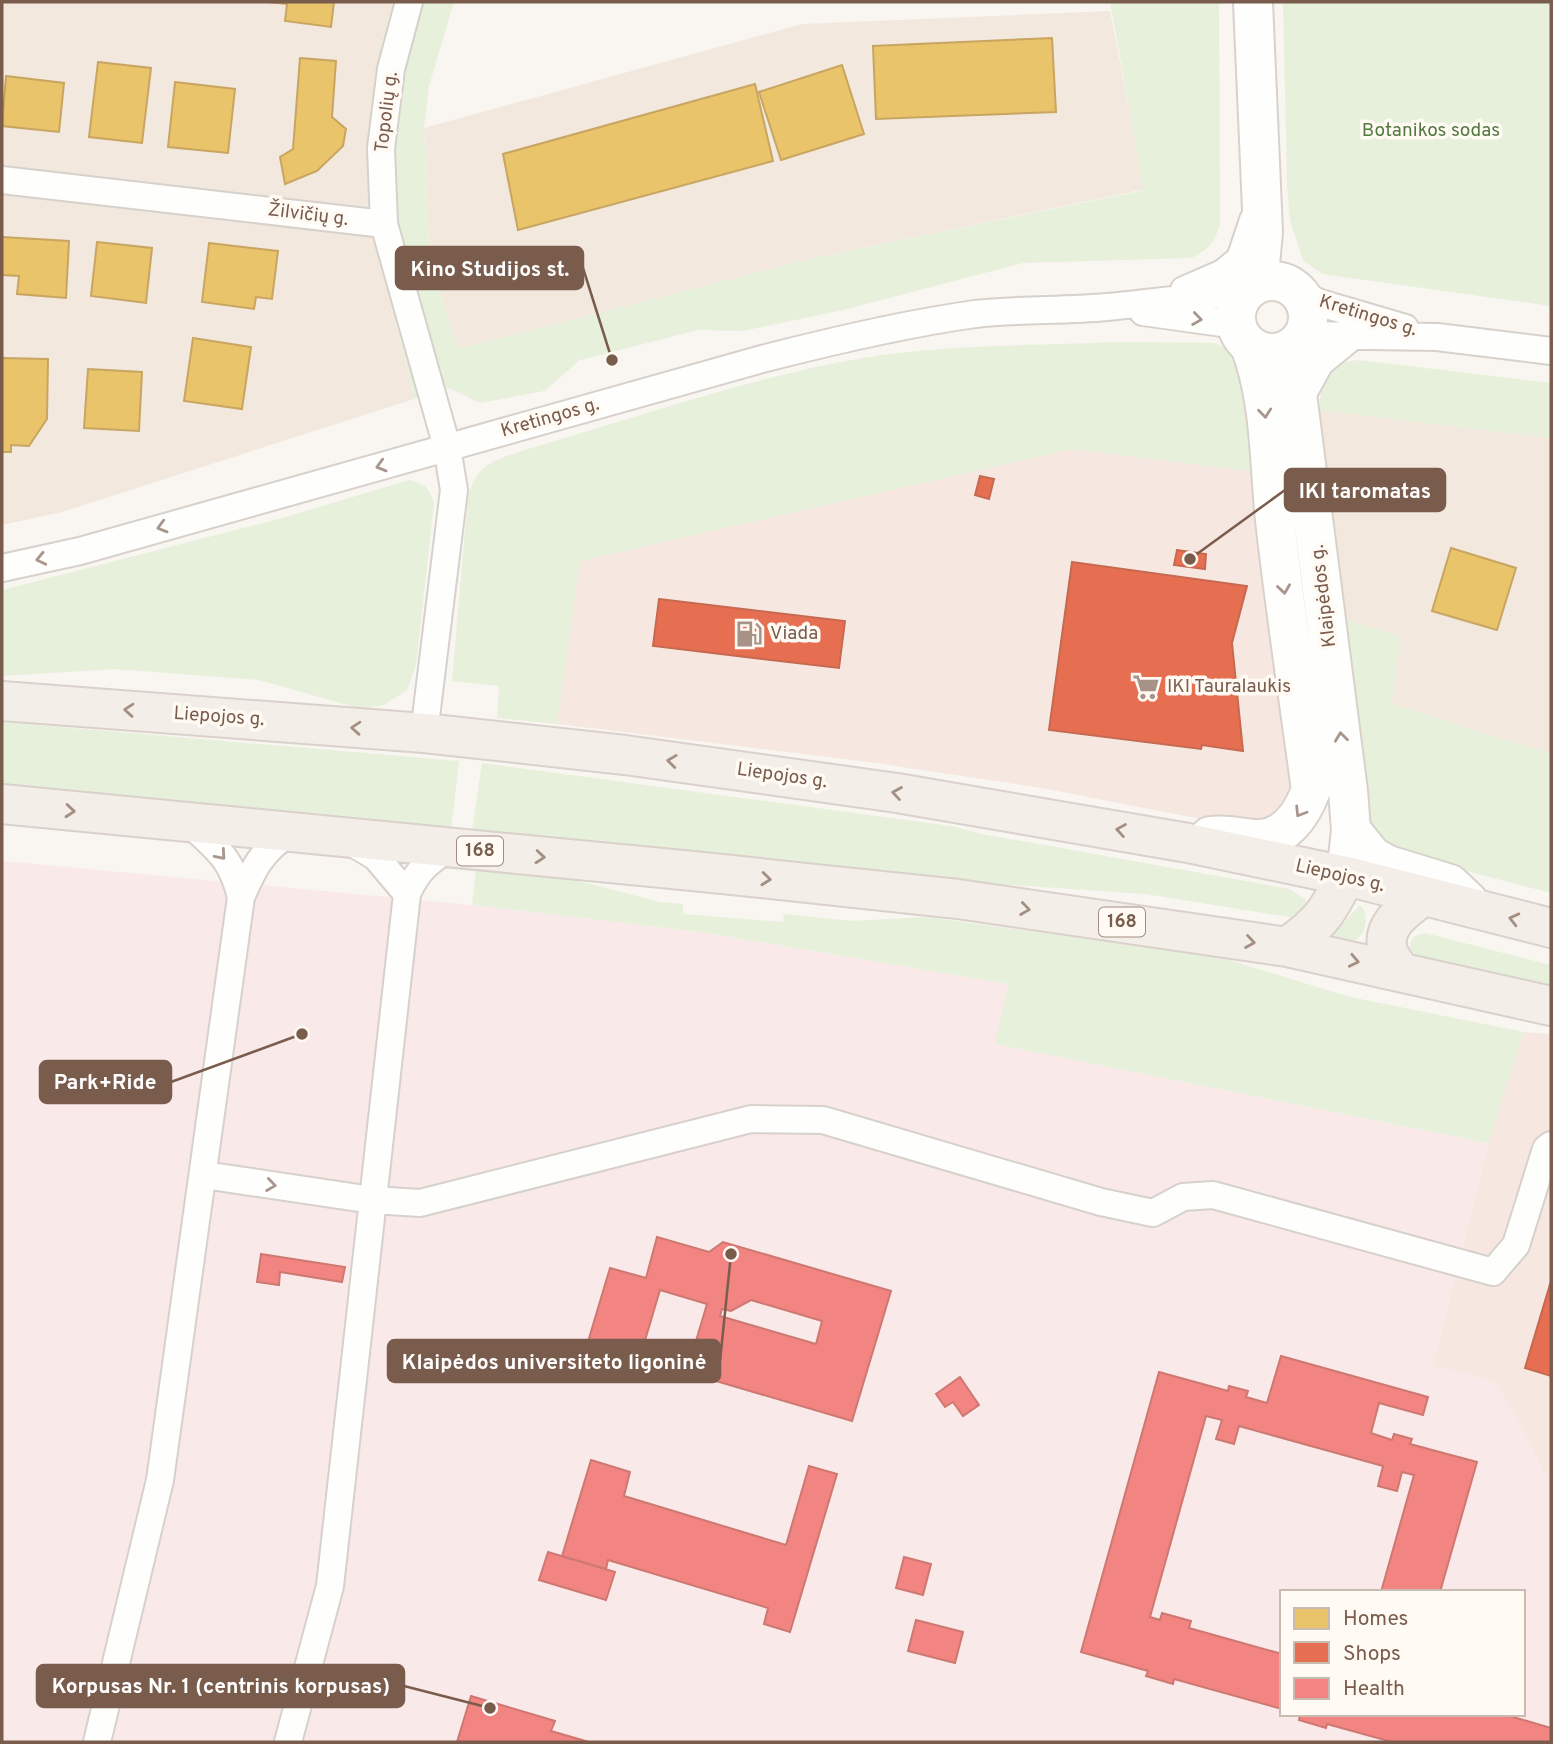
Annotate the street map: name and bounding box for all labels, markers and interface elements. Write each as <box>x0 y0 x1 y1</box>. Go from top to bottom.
street label: Topolių g. <box>370 70 404 154</box>
park label: Botanikos sodas <box>1362 119 1500 143</box>
street label: Žilvičių g. <box>266 197 350 232</box>
callout: Kino Studijos st. <box>396 247 583 289</box>
text: Kino Studijos st. <box>411 257 569 284</box>
street label: Kretingos g. <box>1316 290 1420 342</box>
one-way arrow <box>1191 312 1203 327</box>
street label: Kretingos g. <box>498 392 602 444</box>
one-way arrow <box>1257 407 1272 418</box>
one-way arrow <box>375 457 387 472</box>
callout: IKI taromatas <box>1285 469 1445 511</box>
text: IKI taromatas <box>1299 479 1431 506</box>
one-way arrow <box>156 519 168 534</box>
street label: Klaipėdos g. <box>1306 543 1342 649</box>
one-way arrow <box>35 551 47 566</box>
one-way arrow <box>1277 584 1292 595</box>
fuel station icon: Viada <box>734 619 764 649</box>
place label: Viada <box>770 622 818 646</box>
supermarket icon: IKI Tauralaukis <box>1131 672 1161 702</box>
place label: IKI Tauralaukis <box>1167 675 1291 699</box>
street label: Liepojos g. <box>173 702 265 732</box>
one-way arrow <box>123 703 134 718</box>
one-way arrow <box>350 721 361 736</box>
one-way arrow <box>1334 732 1349 743</box>
one-way arrow <box>666 754 677 769</box>
street label: Liepojos g. <box>735 758 829 794</box>
one-way arrow <box>891 786 903 801</box>
one-way arrow <box>64 803 76 818</box>
one-way arrow <box>1295 805 1308 818</box>
one-way arrow <box>1115 823 1127 838</box>
road number: 168 <box>457 836 503 866</box>
one-way arrow <box>213 847 226 860</box>
one-way arrow <box>535 849 546 864</box>
street label: Liepojos g. <box>1293 854 1387 898</box>
one-way arrow <box>761 871 772 886</box>
one-way arrow <box>1019 901 1031 916</box>
road number: 168 <box>1099 908 1145 937</box>
one-way arrow <box>1508 913 1520 927</box>
one-way arrow <box>1244 934 1256 949</box>
one-way arrow <box>1348 953 1360 968</box>
callout: Park+Ride <box>40 1061 171 1103</box>
text: Park+Ride <box>54 1070 156 1097</box>
one-way arrow <box>265 1177 277 1192</box>
callout: Klaipėdos universiteto ligoninė <box>388 1340 720 1382</box>
text: Klaipėdos universiteto ligoninė <box>402 1350 706 1377</box>
legend <box>1280 1590 1525 1716</box>
text: Homes <box>1343 1606 1408 1633</box>
text: Shops <box>1343 1641 1401 1668</box>
callout: Korpusas Nr. 1 (centrinis korpusas) <box>37 1665 404 1707</box>
text: Korpusas Nr. 1 (centrinis korpusas) <box>52 1674 390 1701</box>
text: Health <box>1343 1676 1405 1703</box>

